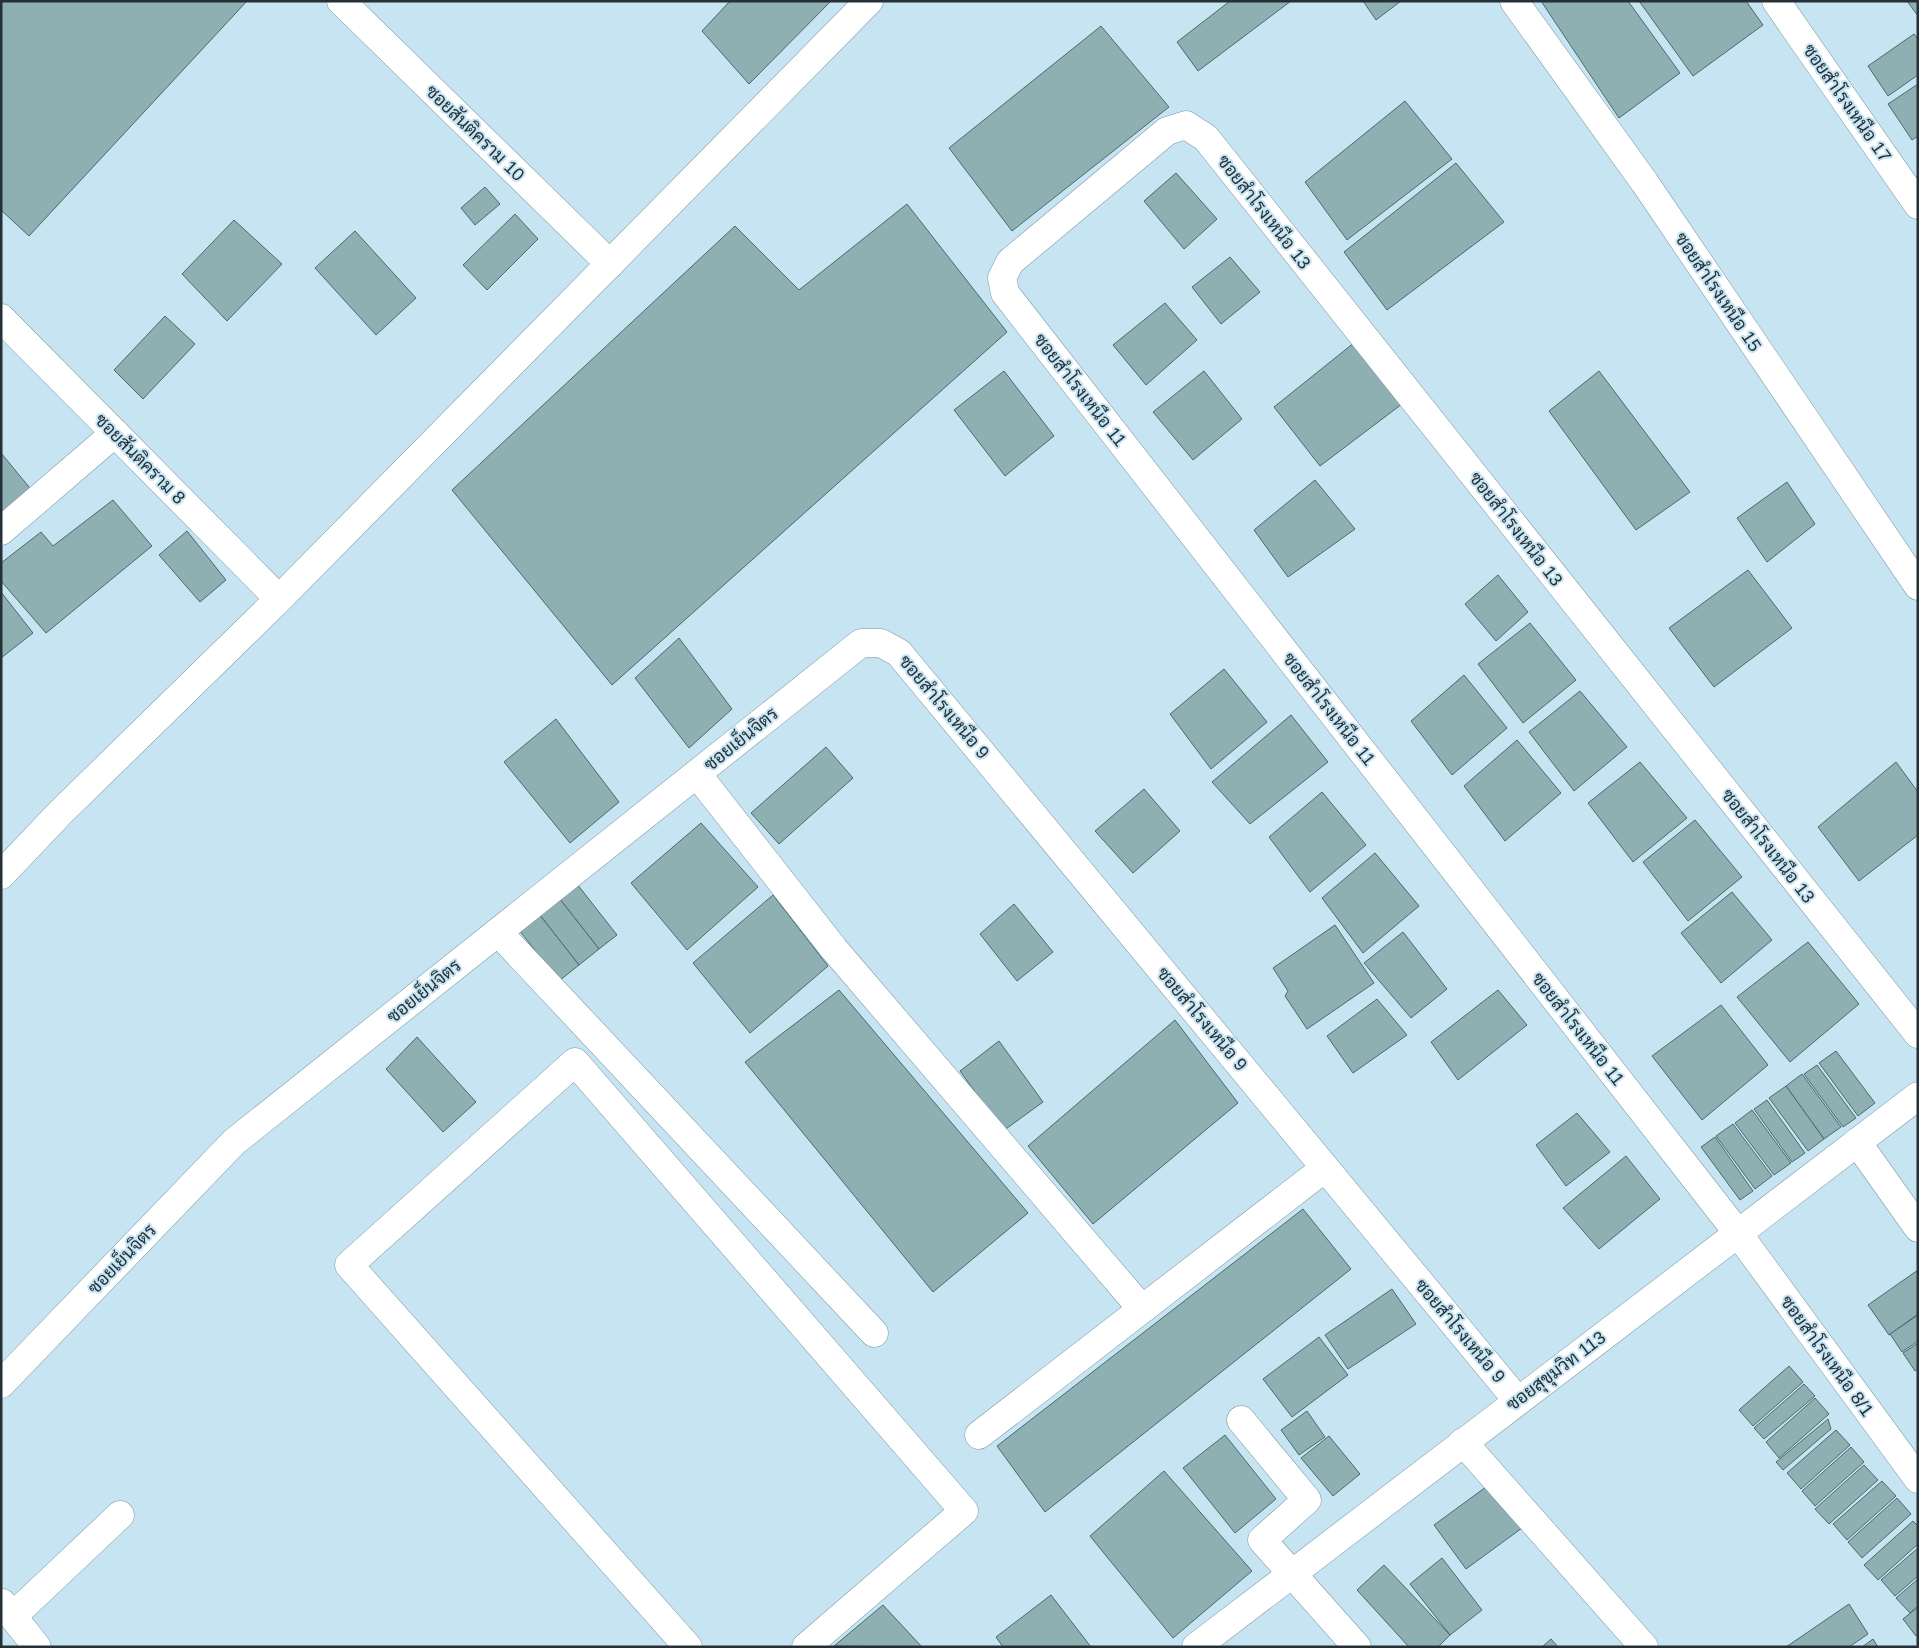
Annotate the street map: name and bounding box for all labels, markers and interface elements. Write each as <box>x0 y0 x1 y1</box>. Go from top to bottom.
street label: ซอยสำโรงเหนือ 17 <box>1799 39 1897 166</box>
street label: ซอยสันติคราม 10 <box>422 80 529 185</box>
street label: ซอยสำโรงเหนือ 13 <box>1213 149 1317 273</box>
street label: ซอยสำโรงเหนือ 15 <box>1671 227 1768 355</box>
street label: ซอยสำโรงเหนือ 11 <box>1030 328 1133 450</box>
street label: ซอยสันติคราม 8 <box>91 409 190 508</box>
street label: ซอยสำโรงเหนือ 13 <box>1465 466 1569 590</box>
street label: ซอยสำโรงเหนือ 11 <box>1279 647 1382 769</box>
street label: ซอยสำโรงเหนือ 9 <box>895 649 995 763</box>
street label: ซอยเย็นจิตร <box>698 700 782 775</box>
street label: ซอยสำโรงเหนือ 13 <box>1717 783 1821 907</box>
street label: ซอยเย็นจิตร <box>381 952 465 1027</box>
street label: ซอยสำโรงเหนือ 9 <box>1153 961 1253 1075</box>
street label: ซอยสำโรงเหนือ 11 <box>1528 967 1631 1089</box>
street label: ซอยเย็นจิตร <box>81 1217 160 1298</box>
street label: ซอยสำโรงเหนือ 9 <box>1411 1273 1511 1387</box>
street label: ซอยสำโรงเหนือ 8/1 <box>1777 1290 1880 1420</box>
street label: ซอยสุขุมวิท 113 <box>1502 1326 1611 1416</box>

